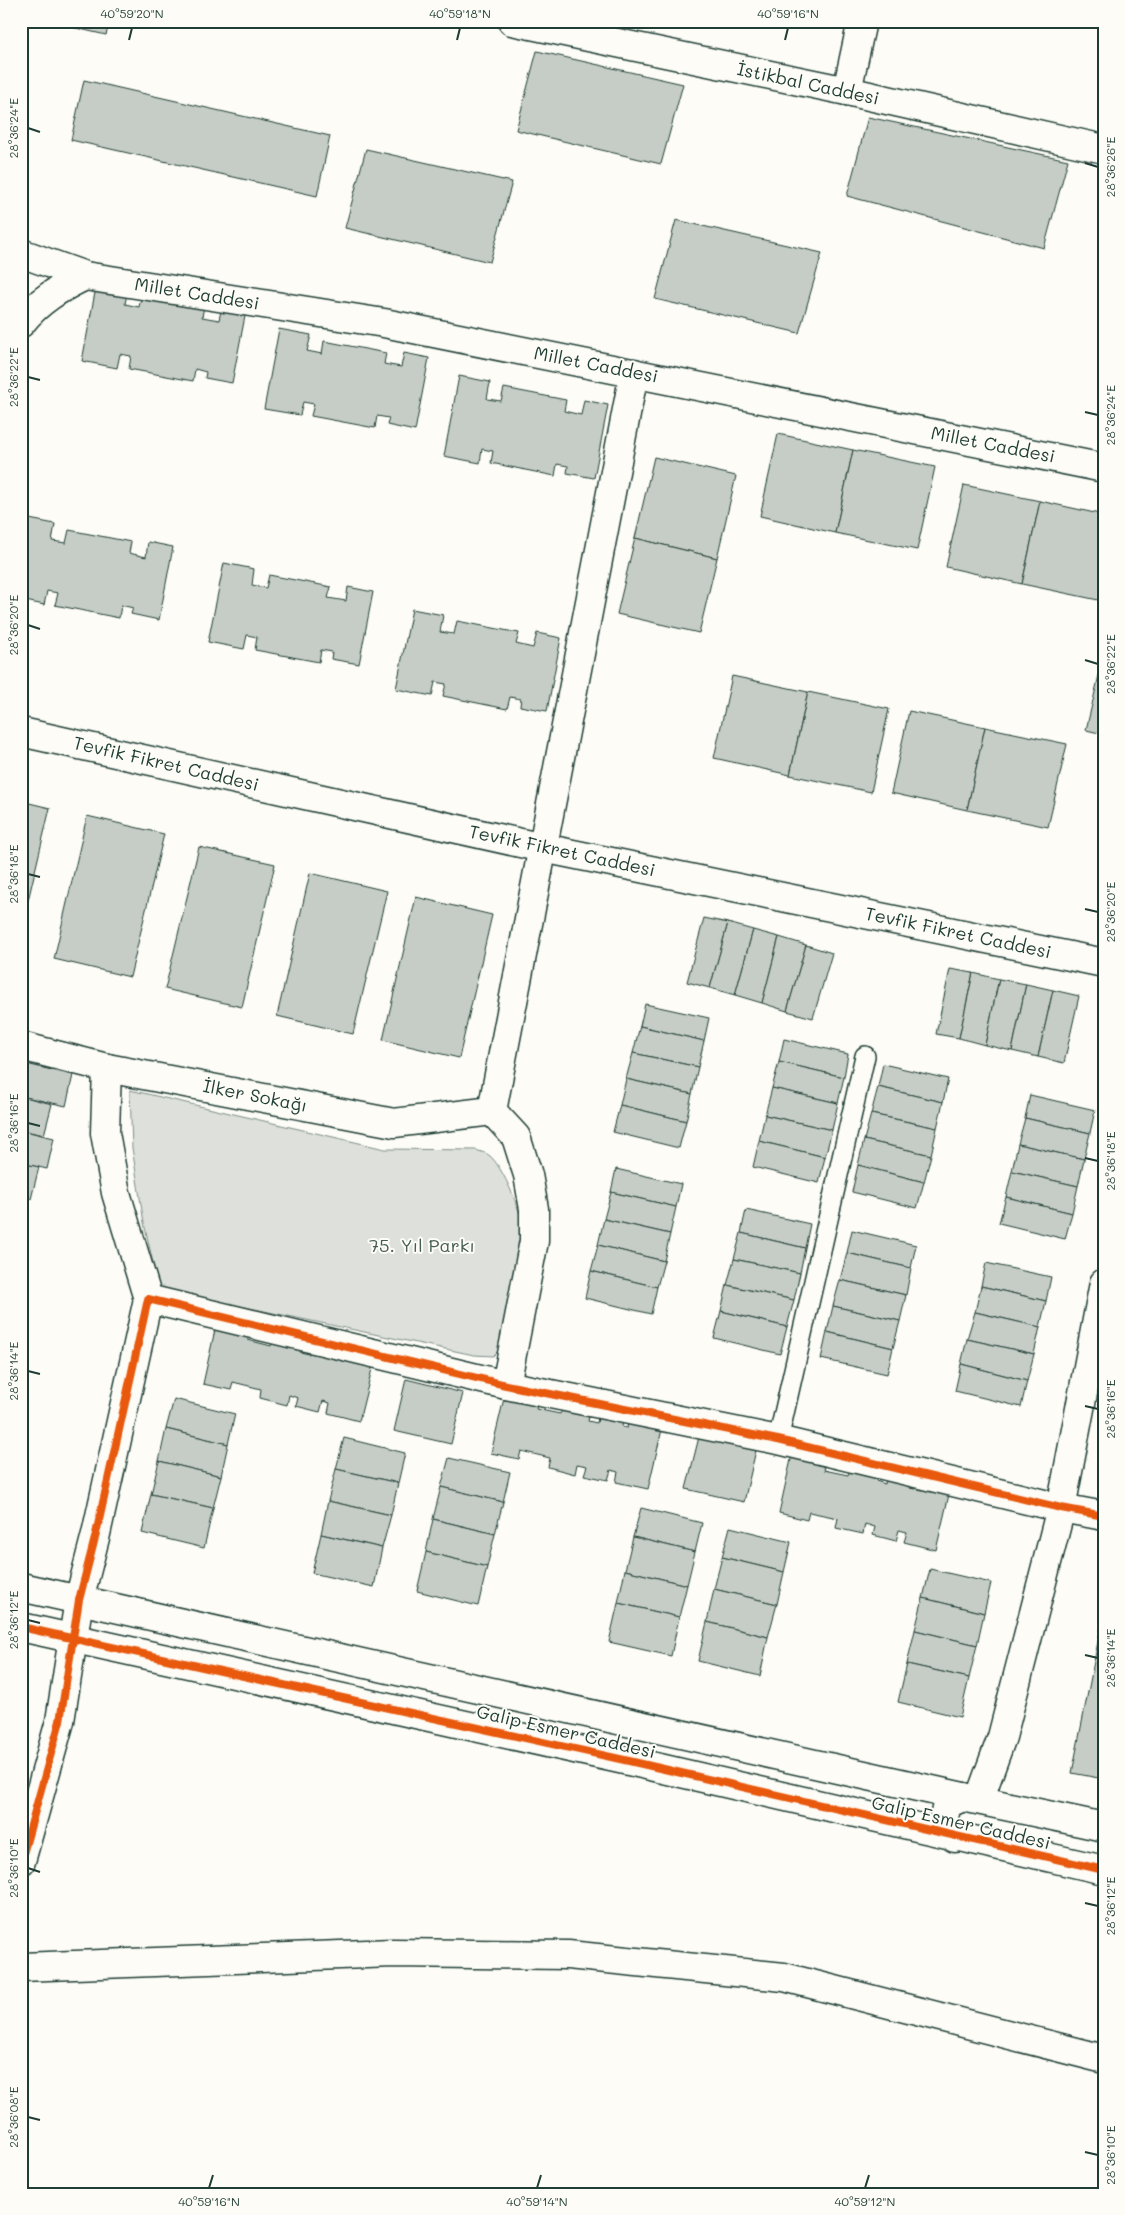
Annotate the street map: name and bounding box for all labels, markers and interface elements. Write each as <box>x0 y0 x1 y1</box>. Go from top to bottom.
text: 40°59'20"N <box>101 5 164 21</box>
text: 40°59'18"N <box>429 5 491 21</box>
text: 40°59'16"N <box>757 5 819 21</box>
street label: İstikbal Caddesi <box>735 56 882 110</box>
text: 28°36'24"E <box>5 98 21 158</box>
text: 28°36'26"E <box>1102 137 1118 197</box>
street label: Millet Caddesi <box>133 271 261 315</box>
street label: Millet Caddesi <box>532 340 660 388</box>
text: 28°36'22"E <box>5 347 21 407</box>
text: 28°36'24"E <box>1102 385 1118 445</box>
street label: Millet Caddesi <box>929 420 1057 468</box>
text: 28°36'20"E <box>5 595 21 655</box>
text: 28°36'22"E <box>1102 634 1118 694</box>
street label: Tevfik Fikret Caddesi <box>71 730 261 796</box>
street label: Tevfik Fikret Caddesi <box>467 819 658 881</box>
text: 28°36'18"E <box>5 844 21 904</box>
text: 28°36'20"E <box>1102 882 1118 942</box>
street label: Tevfik Fikret Caddesi <box>863 901 1054 963</box>
street label: İlker Sokağı <box>201 1073 309 1117</box>
text: 28°36'16"E <box>5 1093 21 1153</box>
text: 28°36'18"E <box>1102 1131 1118 1191</box>
park label: 75. Yıl Parkı <box>369 1233 475 1257</box>
text: 28°36'14"E <box>5 1341 21 1401</box>
text: 28°36'16"E <box>1102 1379 1118 1439</box>
text: 28°36'12"E <box>5 1591 21 1649</box>
text: 28°36'14"E <box>1102 1628 1118 1688</box>
street label: Galip Esmer Caddesi <box>474 1699 658 1763</box>
street label: Galip Esmer Caddesi <box>869 1790 1053 1854</box>
text: 28°36'10"E <box>5 1838 21 1898</box>
text: 28°36'12"E <box>1102 1877 1118 1935</box>
text: 28°36'08"E <box>5 2086 21 2148</box>
text: 28°36'10"E <box>1102 2125 1118 2185</box>
text: 40°59'16"N <box>178 2193 240 2209</box>
text: 40°59'14"N <box>506 2193 568 2209</box>
text: 40°59'12"N <box>835 2193 895 2209</box>

